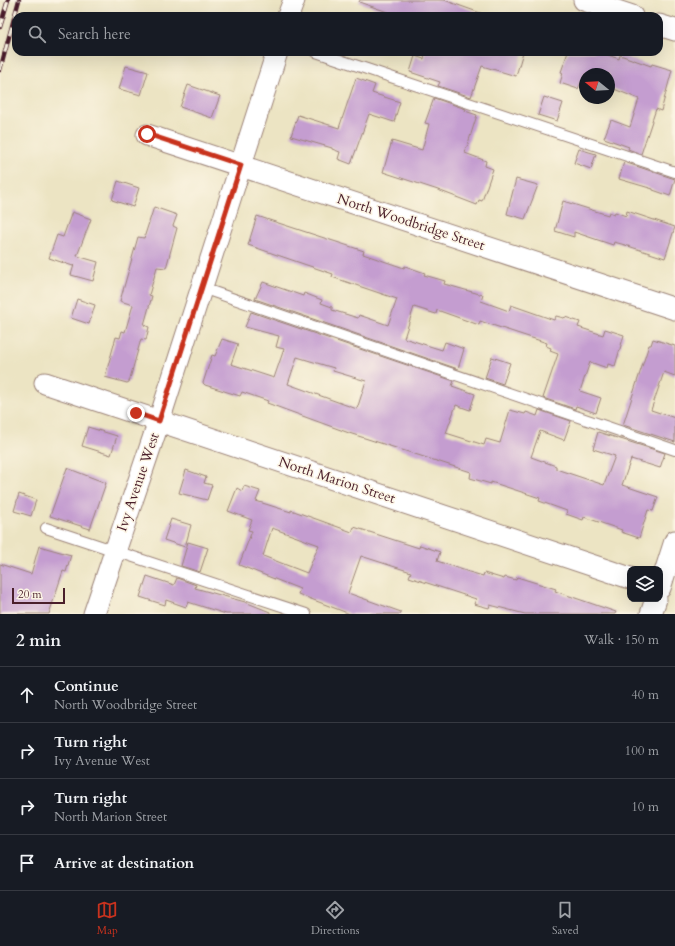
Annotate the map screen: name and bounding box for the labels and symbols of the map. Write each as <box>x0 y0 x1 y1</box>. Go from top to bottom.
north arrow <box>579 68 615 104</box>
route start <box>138 125 156 143</box>
street label: North Woodbridge Street <box>335 189 488 255</box>
route end <box>127 404 145 422</box>
street label: Ivy Avenue West <box>112 430 164 534</box>
street label: North Marion Street <box>276 452 398 508</box>
scale bar <box>12 586 65 605</box>

